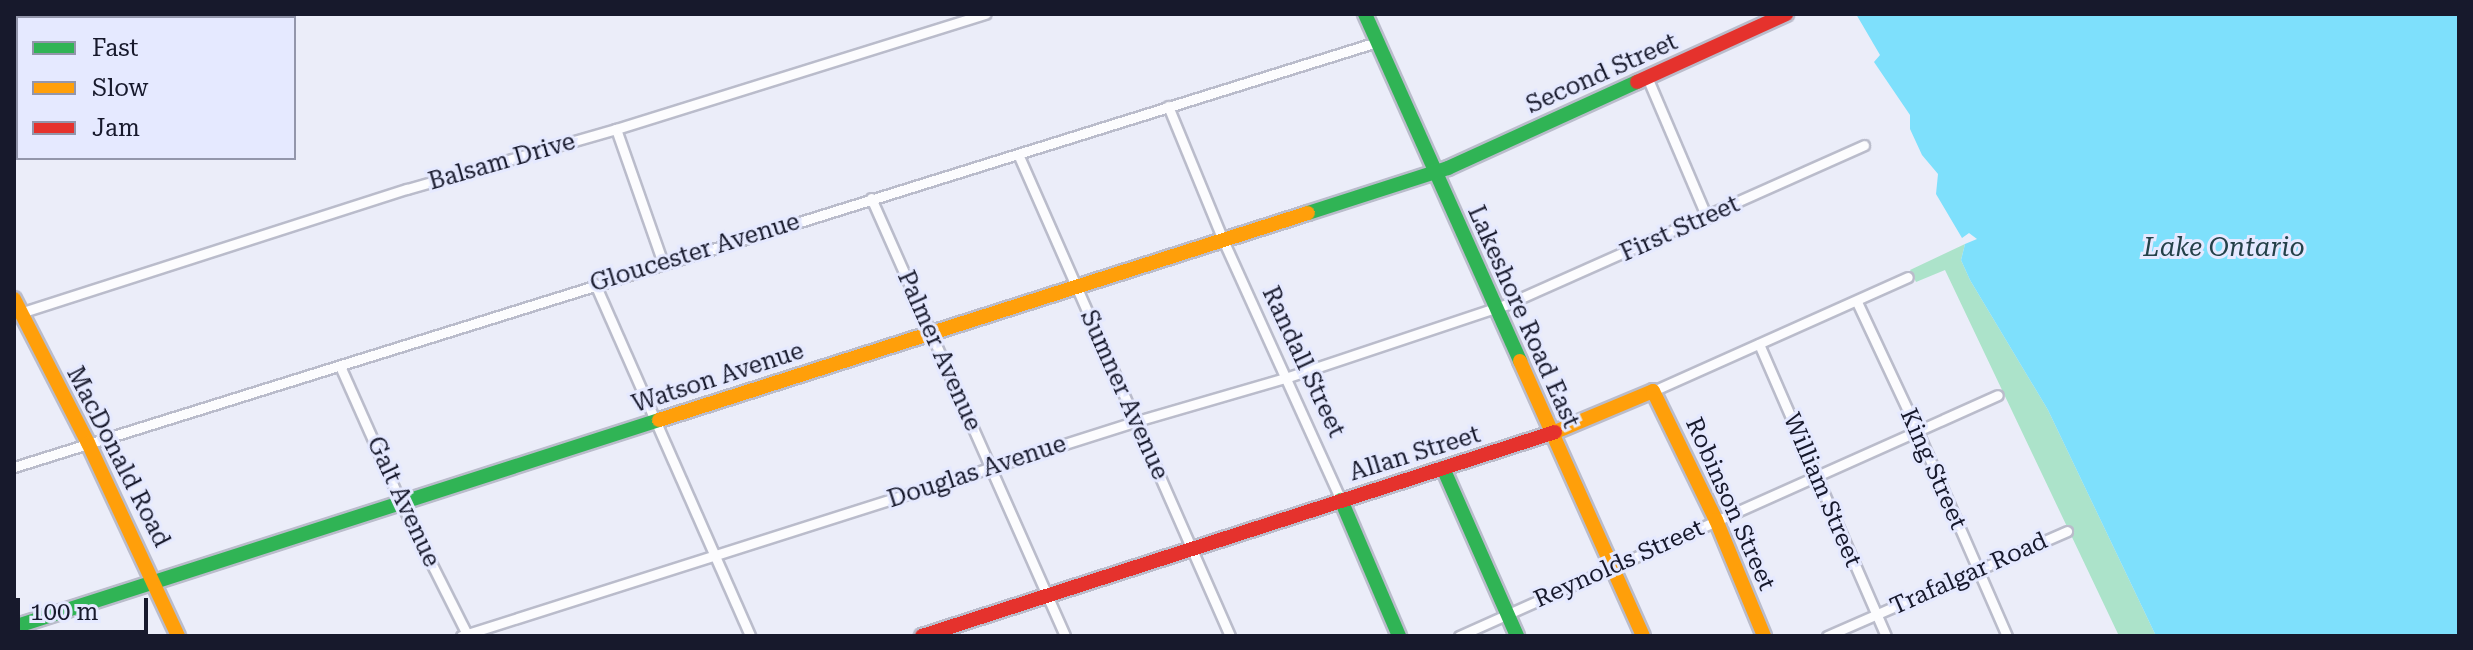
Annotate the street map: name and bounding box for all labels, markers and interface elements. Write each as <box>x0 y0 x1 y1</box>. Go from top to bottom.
legend <box>16 16 296 160</box>
street label: Second Street <box>1522 28 1682 120</box>
text: Fast <box>92 34 139 62</box>
text: Slow <box>92 74 148 102</box>
text: Jam <box>92 114 140 142</box>
street label: Balsam Drive <box>425 127 579 197</box>
street label: First Street <box>1616 190 1744 268</box>
street label: Lakeshore Road East <box>1461 201 1585 433</box>
street label: Gloucester Avenue <box>587 207 803 299</box>
water label: Lake Ontario <box>2143 232 2305 264</box>
street label: Palmer Avenue <box>891 266 987 436</box>
street label: Randall Street <box>1255 282 1351 442</box>
street label: Sumner Avenue <box>1074 306 1174 484</box>
street label: Watson Avenue <box>629 337 807 419</box>
street label: MacDonald Road <box>60 362 176 552</box>
street label: King Street <box>1894 404 1972 534</box>
street label: William Street <box>1777 409 1867 571</box>
street label: Robinson Street <box>1679 413 1781 595</box>
street label: Allan Street <box>1346 420 1484 488</box>
street label: Douglas Avenue <box>884 430 1070 514</box>
street label: Galt Avenue <box>360 432 446 572</box>
street label: Reynolds Street <box>1530 514 1708 614</box>
street label: Trafalgar Road <box>1886 526 2052 622</box>
scale bar <box>20 582 152 632</box>
text: 100 m <box>30 598 98 626</box>

